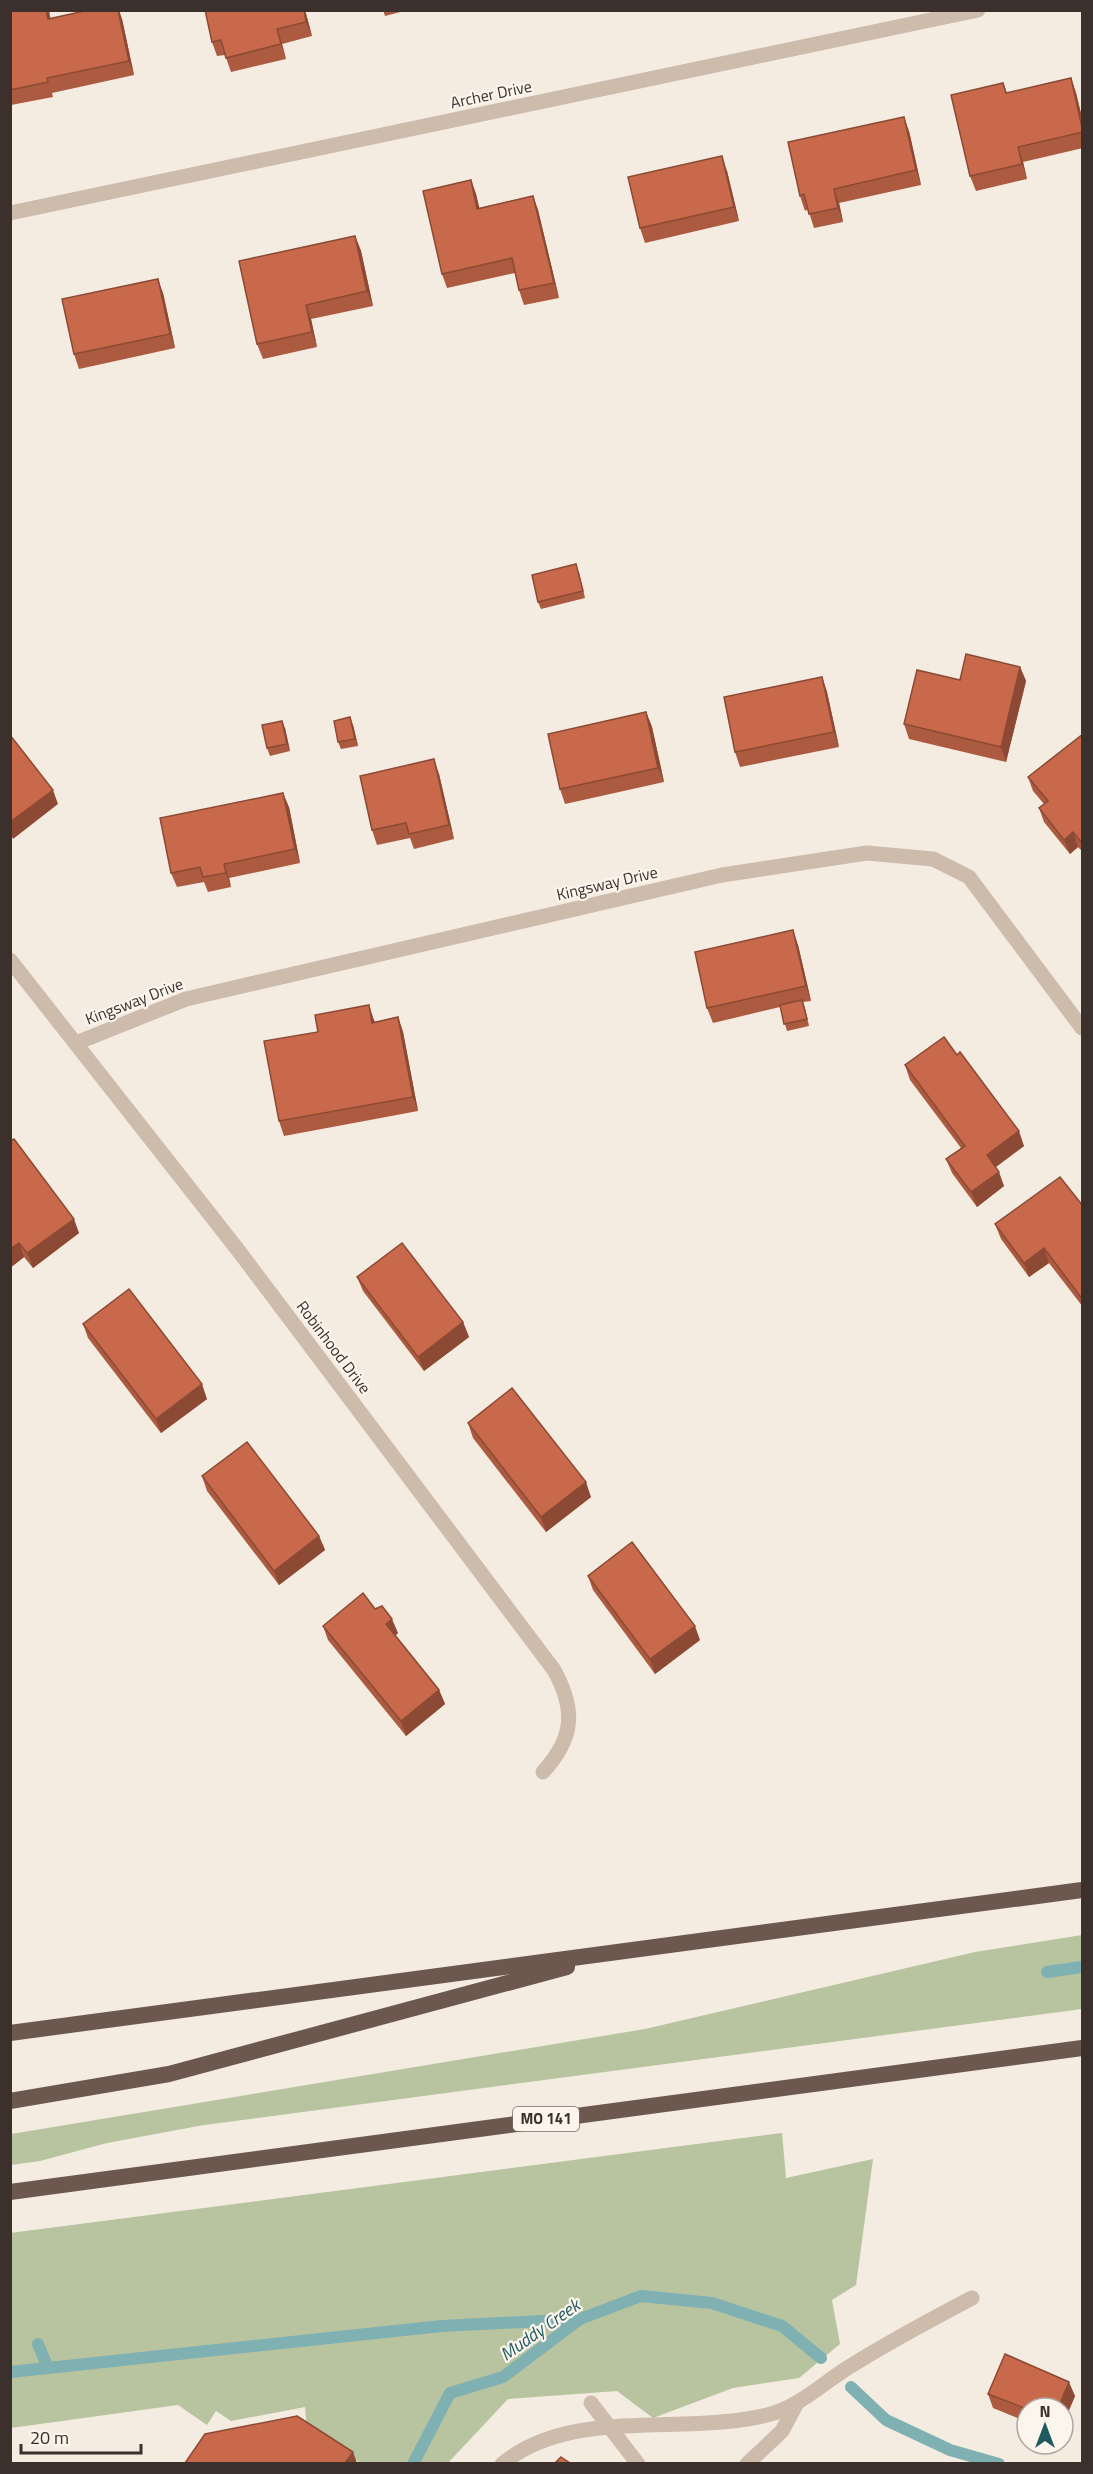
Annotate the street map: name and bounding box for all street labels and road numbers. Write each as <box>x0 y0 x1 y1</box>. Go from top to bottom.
street label: Archer Drive <box>448 74 534 114</box>
street label: Kingsway Drive <box>554 860 660 906</box>
street label: Kingsway Drive <box>82 971 186 1031</box>
street label: Robinhood Drive <box>291 1295 377 1399</box>
road number: MO 141 <box>513 2107 579 2131</box>

